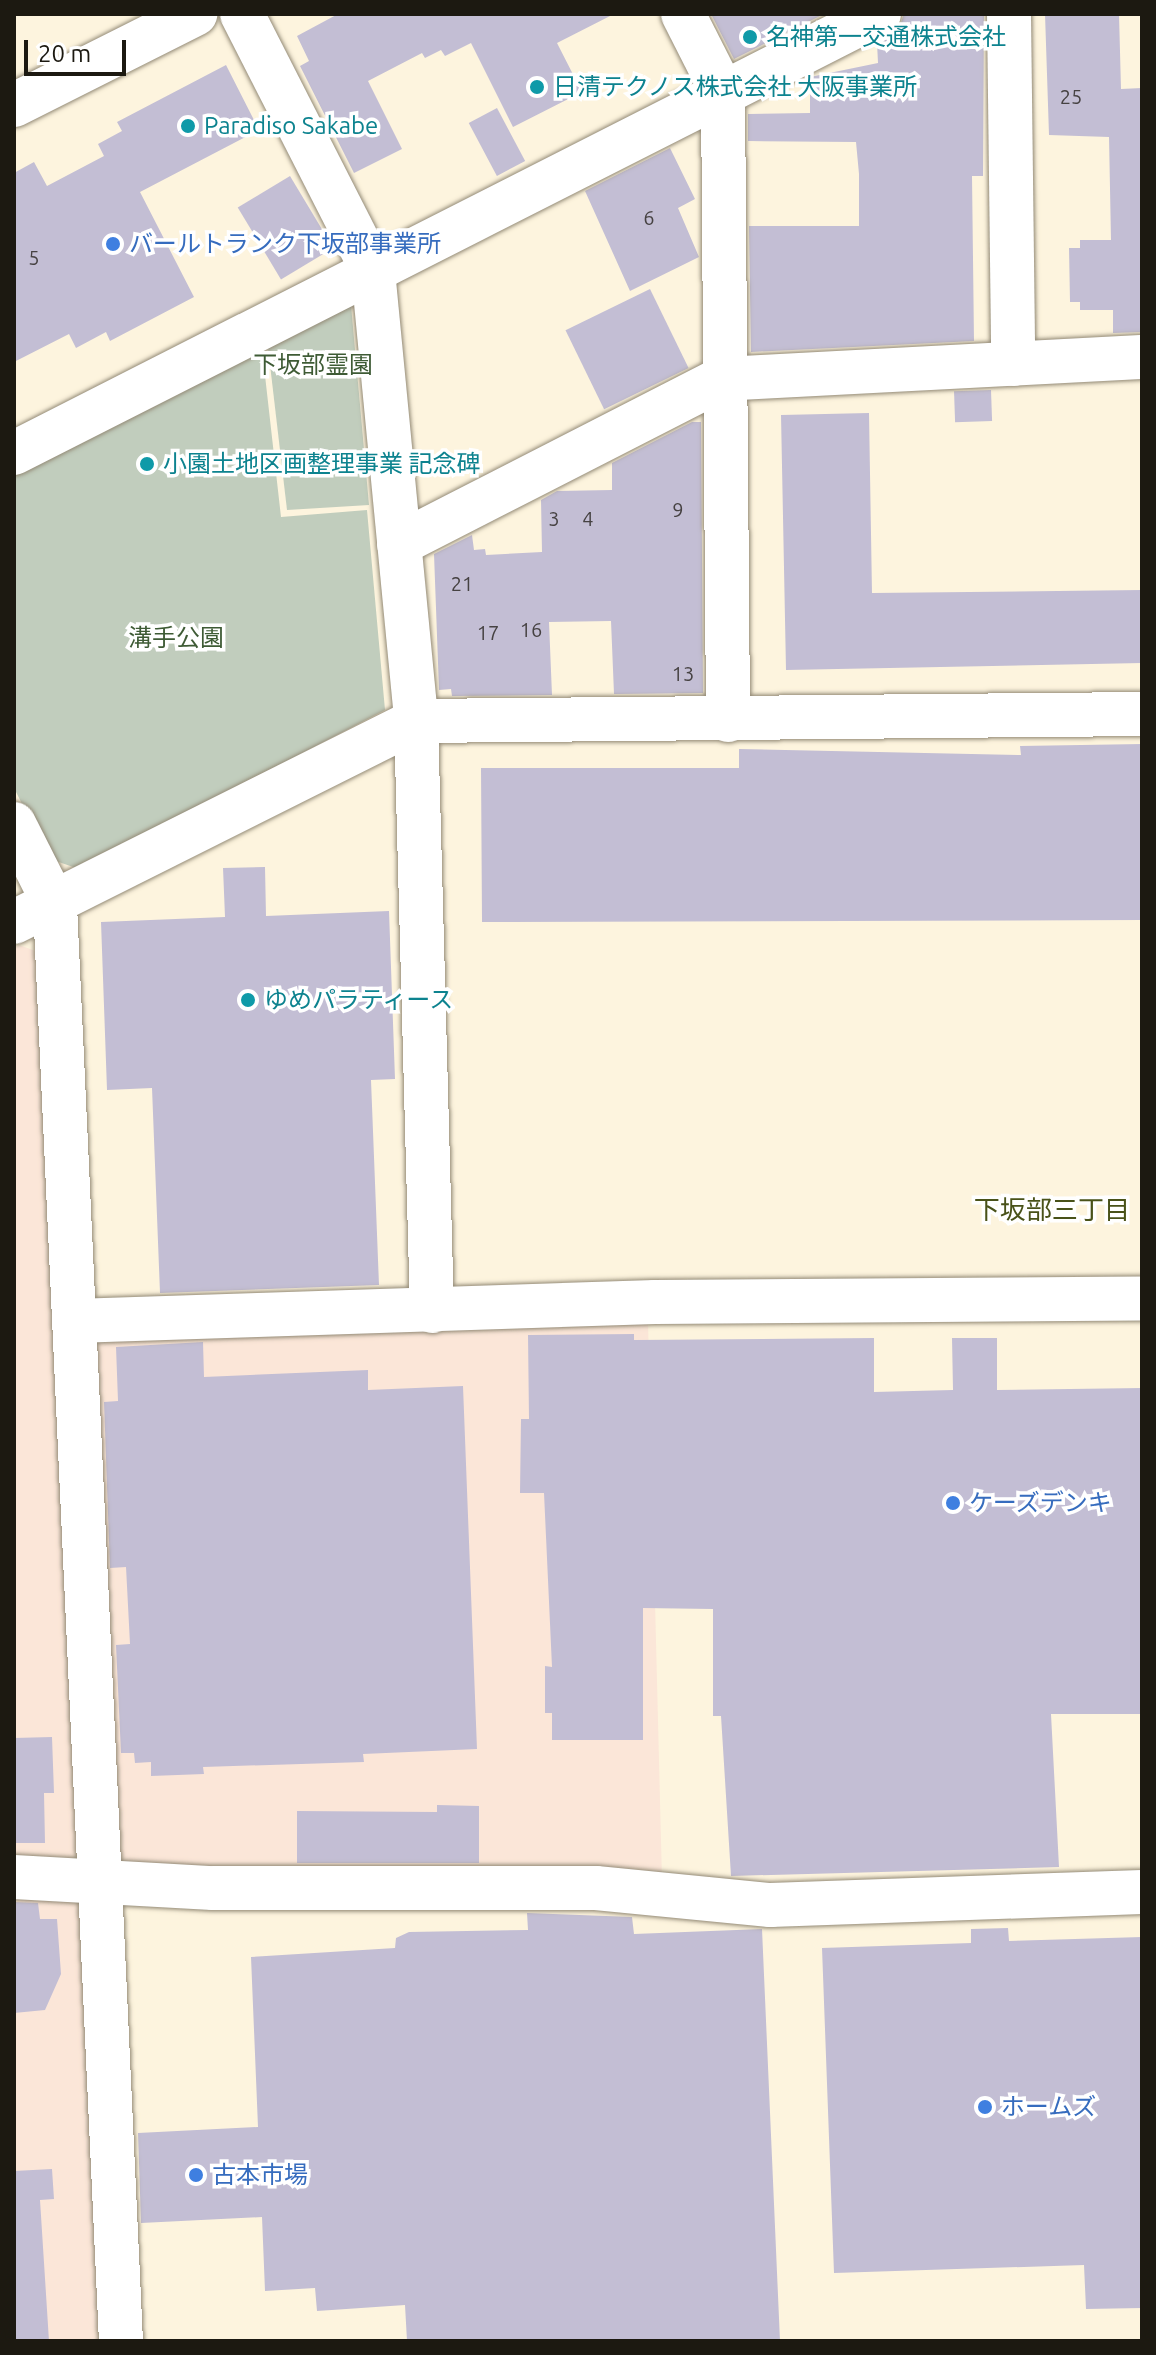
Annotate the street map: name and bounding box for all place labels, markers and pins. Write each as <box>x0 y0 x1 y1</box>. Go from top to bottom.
place label: 名神第一交通株式会社 <box>766 23 1006 51</box>
marker: 名神第一交通株式会社 <box>741 28 759 46</box>
place label: 日清テクノス株式会社 大阪事業所 <box>553 73 918 101</box>
marker: 日清テクノス株式会社 大阪事業所 <box>528 78 546 96</box>
place label: Paradiso Sakabe <box>204 112 378 140</box>
marker: Paradiso Sakabe <box>179 117 197 135</box>
place label: バールトランク下坂部事業所 <box>129 230 441 258</box>
marker: バールトランク下坂部事業所 <box>104 235 122 253</box>
place label: 小園土地区画整理事業 記念碑 <box>163 450 480 478</box>
marker: 小園土地区画整理事業 記念碑 <box>138 455 156 473</box>
place label: ゆめパラティース <box>264 986 456 1014</box>
marker: ゆめパラティース <box>239 991 257 1009</box>
place label: ケーズデンキ <box>969 1489 1113 1517</box>
marker: ケーズデンキ <box>944 1494 962 1512</box>
place label: ホームズ <box>1001 2093 1097 2121</box>
marker: ホームズ <box>976 2098 994 2116</box>
place label: 古本市場 <box>212 2161 308 2189</box>
marker: 古本市場 <box>187 2166 205 2184</box>

